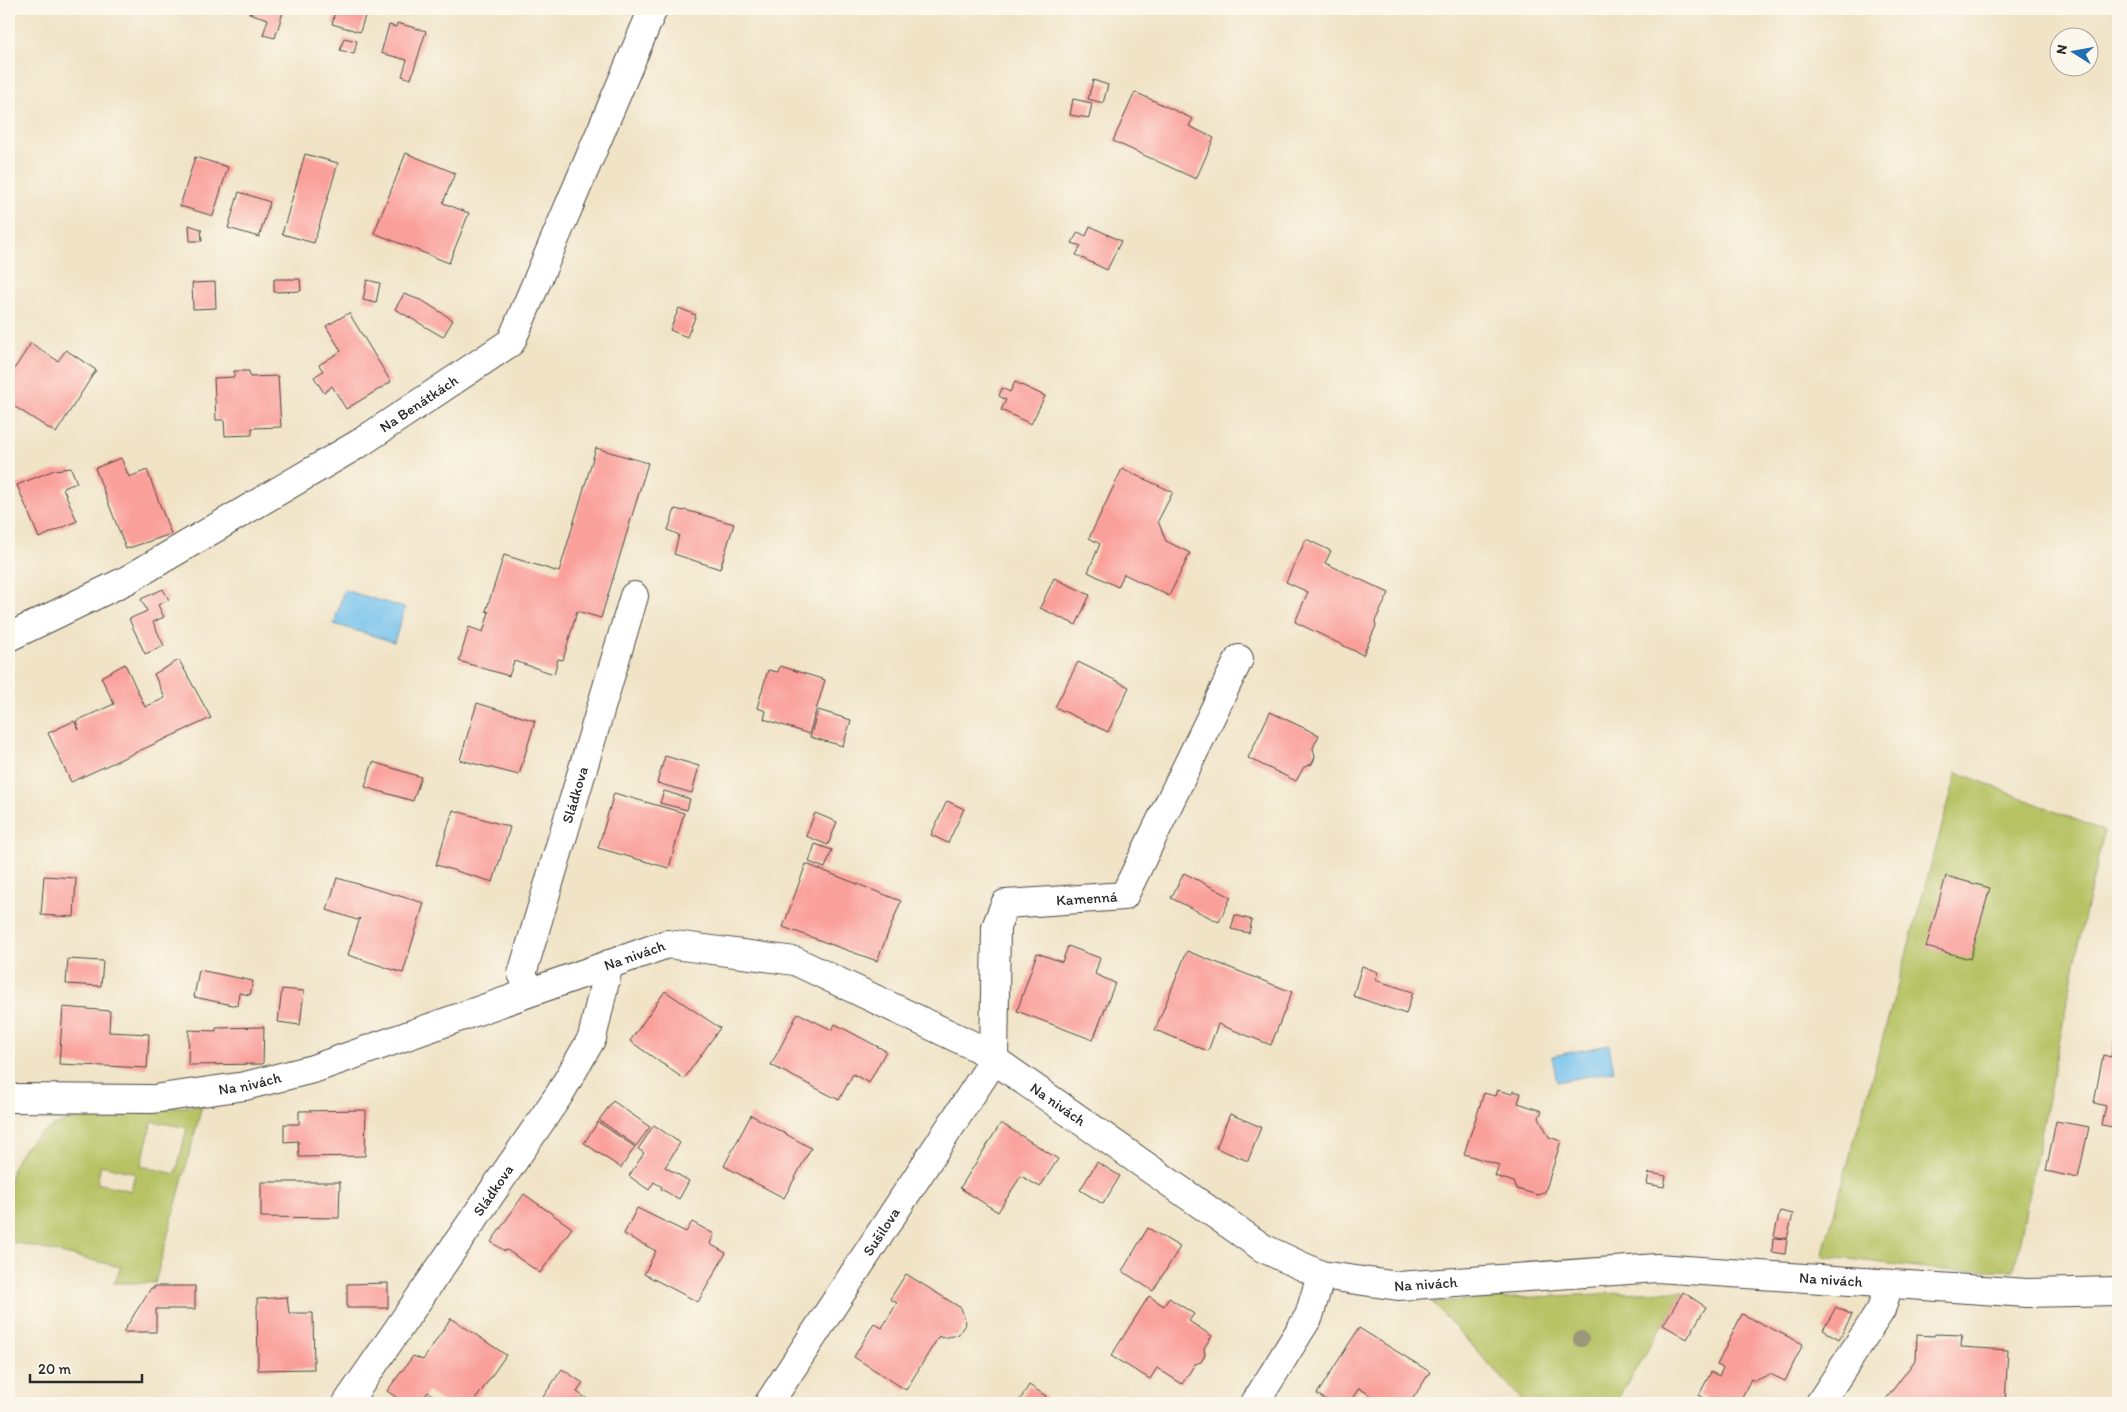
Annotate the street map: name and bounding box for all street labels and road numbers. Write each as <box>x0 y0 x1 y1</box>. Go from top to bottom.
street label: Na Benátkách <box>376 371 462 436</box>
street label: Sládkova <box>558 764 592 825</box>
street label: Kamenná <box>1056 887 1118 910</box>
street label: Na nivách <box>602 936 668 975</box>
street label: Na nivách <box>217 1068 283 1099</box>
street label: Na nivách <box>1027 1079 1089 1130</box>
street label: Sládkova <box>469 1161 518 1220</box>
street label: Sušilova <box>859 1204 904 1259</box>
street label: Na nivách <box>1799 1269 1863 1291</box>
street label: Na nivách <box>1393 1273 1458 1295</box>

